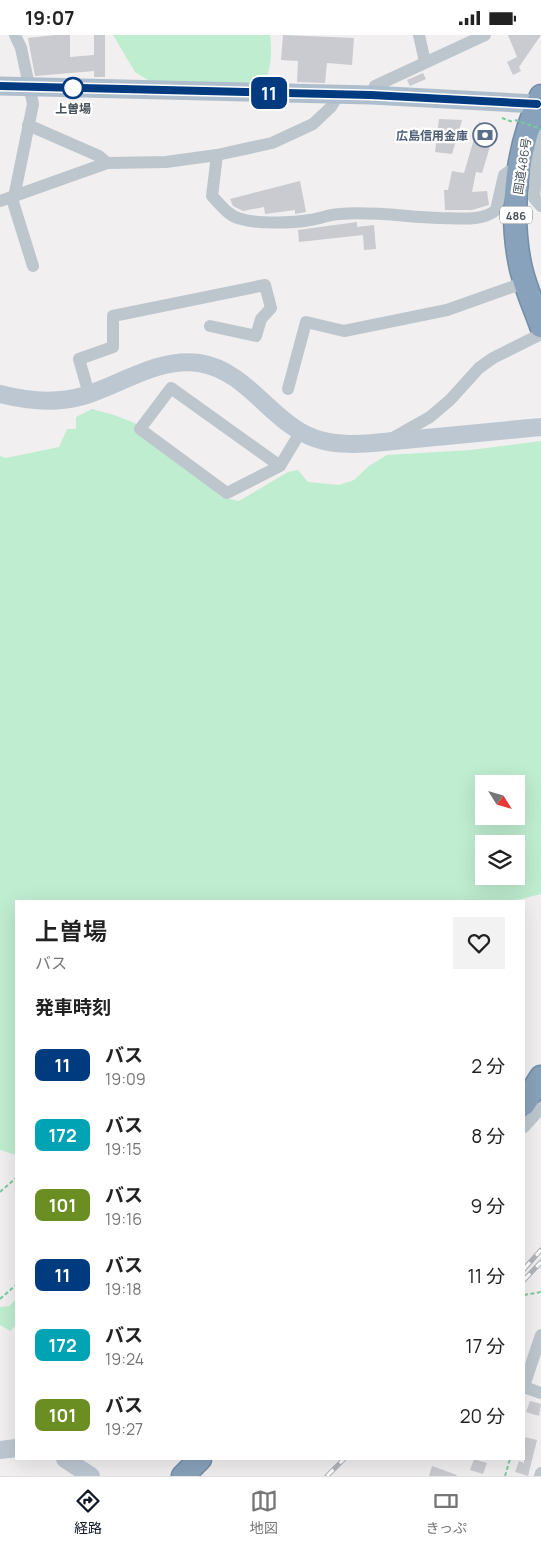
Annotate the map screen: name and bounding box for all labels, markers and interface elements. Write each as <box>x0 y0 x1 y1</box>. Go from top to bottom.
text: 19:07 <box>25 5 74 31</box>
marker: 上曽場 <box>62 77 84 99</box>
line badge: 11 <box>246 77 292 109</box>
text: 11 <box>261 81 277 105</box>
place label: 上曽場 <box>55 100 91 117</box>
bank icon: 広島信用金庫 <box>472 122 498 148</box>
place label: 広島信用金庫 <box>396 127 468 144</box>
street label: 国道486号 <box>509 136 535 196</box>
road number: 486 <box>500 207 532 223</box>
north arrow <box>475 775 525 825</box>
map controls <box>475 775 525 885</box>
button: layers <box>475 835 525 885</box>
text: 上曽場 <box>35 914 107 947</box>
button: heart <box>453 917 505 969</box>
text: バス <box>35 952 67 974</box>
text: 発車時刻 <box>35 994 111 1020</box>
text: バス <box>105 1042 143 1068</box>
text: 11 <box>55 1053 70 1077</box>
text: 2 分 <box>471 1053 505 1079</box>
text: 19:09 <box>105 1068 146 1090</box>
text: バス <box>105 1112 143 1138</box>
text: 172 <box>48 1123 77 1147</box>
text: 8 分 <box>471 1123 505 1149</box>
text: 19:15 <box>105 1138 141 1160</box>
text: バス <box>105 1182 143 1208</box>
text: 101 <box>49 1193 76 1217</box>
text: 9 分 <box>470 1193 505 1219</box>
text: 19:16 <box>105 1208 142 1230</box>
text: バス <box>105 1252 143 1278</box>
text: 11 <box>55 1263 70 1287</box>
text: 11 分 <box>467 1263 505 1289</box>
text: 19:18 <box>105 1278 141 1300</box>
text: バス <box>105 1322 143 1348</box>
text: 172 <box>48 1333 77 1357</box>
text: 17 分 <box>465 1333 505 1359</box>
text: 19:24 <box>105 1348 144 1370</box>
text: バス <box>105 1392 143 1418</box>
text: 101 <box>49 1403 76 1427</box>
text: 20 分 <box>460 1403 505 1429</box>
text: 19:27 <box>105 1418 143 1440</box>
tab: 経路 <box>74 1487 102 1537</box>
tab: 地図 <box>250 1487 278 1537</box>
tab: きっぷ <box>426 1487 467 1537</box>

